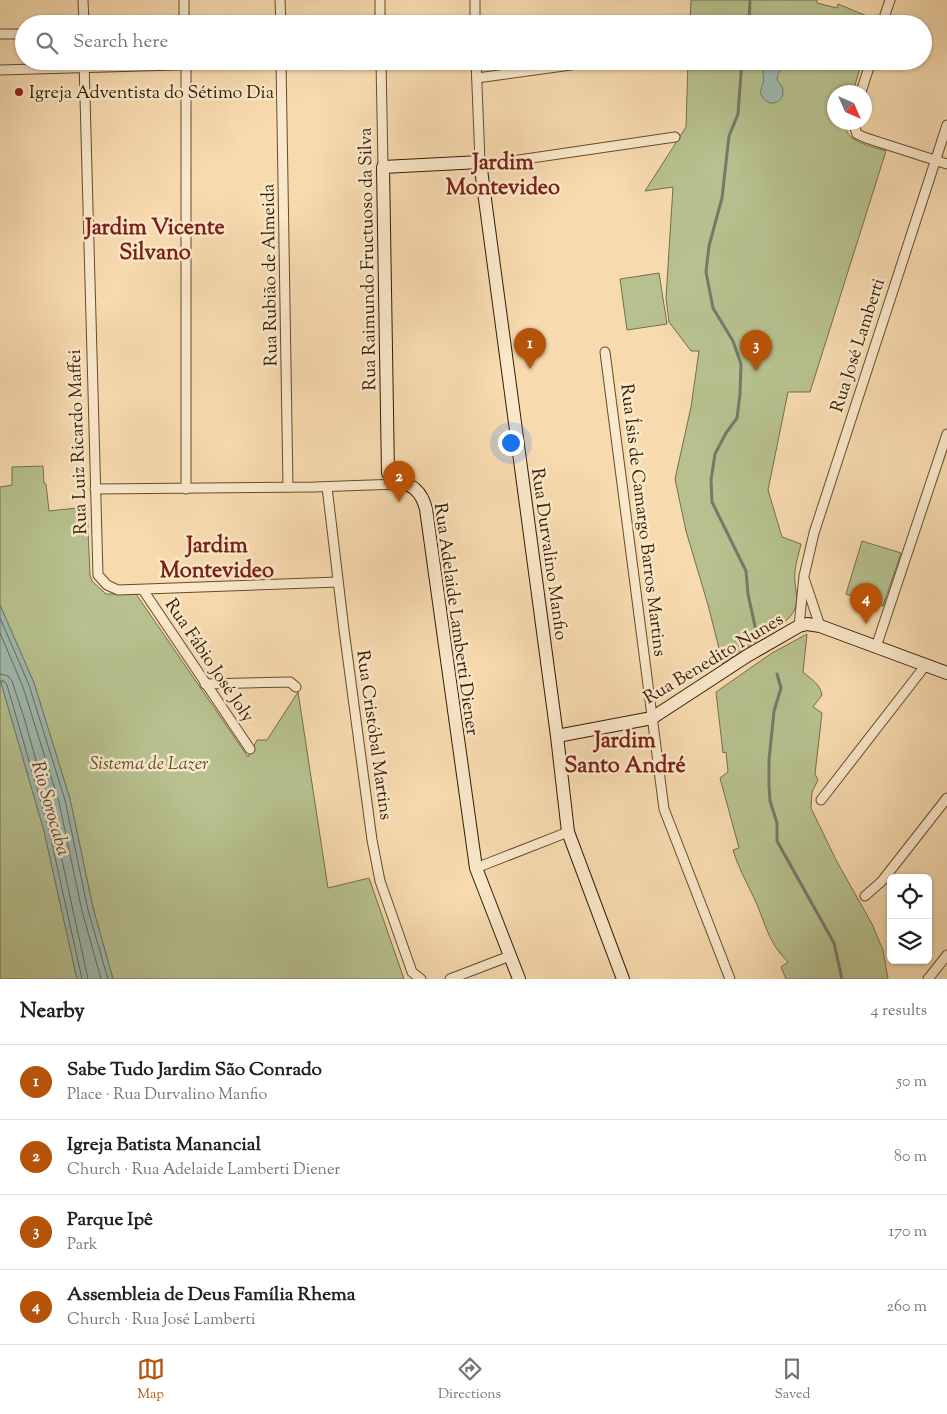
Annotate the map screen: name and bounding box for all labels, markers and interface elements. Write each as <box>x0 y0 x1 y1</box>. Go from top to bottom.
search box <box>15 15 932 70</box>
icon: search <box>33 29 61 57</box>
text: Search here <box>73 29 168 56</box>
place label: Igreja Adventista do Sétimo Dia <box>29 81 274 107</box>
north arrow <box>827 85 872 130</box>
marker: Igreja Adventista do Sétimo Dia <box>13 86 25 98</box>
street label: Rua Raimundo Fructuoso da Silva <box>354 127 384 391</box>
district label: Jardim Montevideo <box>446 148 560 205</box>
street label: Rua Rubião de Almeida <box>256 183 286 366</box>
district label: Jardim Vicente Silvano <box>83 213 225 270</box>
street label: Rua José Lamberti <box>825 275 893 416</box>
pin: 1 <box>514 328 546 369</box>
pin: 3 <box>740 330 772 371</box>
street label: Rua Luiz Ricardo Maffei <box>63 349 95 535</box>
street label: Rua Ísis de Camargo Barros Martins <box>612 382 672 658</box>
your location <box>498 430 524 456</box>
pin: 2 <box>383 461 415 502</box>
street label: Rua Durvalino Manfio <box>523 467 573 642</box>
street label: Rua Adelaide Lamberti Diener <box>426 501 484 738</box>
district label: Jardim Montevideo <box>160 531 274 588</box>
pin: 4 <box>850 583 882 624</box>
street label: Rua Fábio José Joly <box>157 594 260 728</box>
street label: Rua Benedito Nunes <box>639 608 789 712</box>
street label: Rua Cristóbal Martins <box>348 649 398 822</box>
district label: Jardim Santo André <box>564 726 686 783</box>
park label: Sistema de Lazer <box>90 752 209 778</box>
water label: Rio Sorocaba <box>23 758 76 859</box>
map controls <box>887 874 932 964</box>
button: locate <box>887 874 932 919</box>
button: layers <box>887 919 932 964</box>
text: Nearby <box>20 997 85 1027</box>
text: 4 results <box>871 1000 927 1023</box>
text: Sabe Tudo Jardim São Conrado <box>67 1057 322 1084</box>
text: 1 <box>33 1071 39 1094</box>
text: 50 m <box>896 1071 927 1094</box>
text: Place · Rua Durvalino Manfio <box>67 1084 267 1107</box>
text: Igreja Batista Manancial <box>67 1132 261 1159</box>
text: 2 <box>32 1146 40 1169</box>
text: 80 m <box>894 1146 927 1169</box>
text: Church · Rua Adelaide Lamberti Diener <box>67 1159 340 1182</box>
text: Parque Ipê <box>67 1207 153 1234</box>
text: 3 <box>33 1221 39 1244</box>
text: 170 m <box>889 1221 927 1244</box>
text: Park <box>67 1234 98 1257</box>
text: Assembleia de Deus Família Rhema <box>67 1282 356 1309</box>
text: 4 <box>32 1296 40 1319</box>
text: 260 m <box>886 1296 927 1319</box>
text: Church · Rua José Lamberti <box>67 1309 256 1332</box>
tab: Map <box>137 1355 165 1405</box>
tab: Directions <box>438 1355 501 1405</box>
tab: Saved <box>774 1355 810 1405</box>

